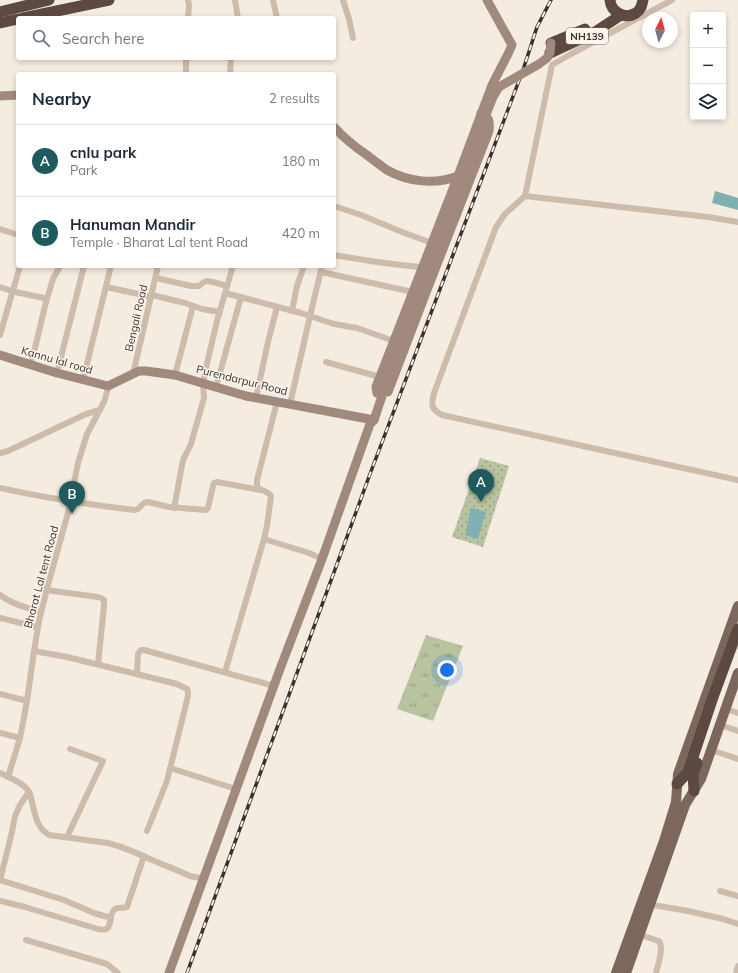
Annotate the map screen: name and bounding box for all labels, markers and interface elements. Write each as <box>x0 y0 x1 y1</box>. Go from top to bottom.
north arrow <box>642 12 678 48</box>
map controls <box>690 12 726 120</box>
button: + <box>690 12 726 48</box>
search box <box>16 16 336 60</box>
icon: search <box>30 27 52 49</box>
road number: NH139 <box>566 28 608 44</box>
text: Search here <box>62 29 144 48</box>
button: − <box>690 48 726 84</box>
button: layers <box>690 84 726 120</box>
text: Nearby <box>32 88 91 109</box>
text: 2 results <box>269 90 320 106</box>
text: cnlu park <box>70 143 136 162</box>
text: A <box>40 153 50 169</box>
text: 180 m <box>282 153 320 169</box>
text: Park <box>70 162 97 178</box>
text: Hanuman Mandir <box>70 215 195 234</box>
text: B <box>41 225 49 241</box>
text: 420 m <box>282 225 320 241</box>
text: Temple · Bharat Lal tent Road <box>70 234 248 250</box>
street label: Bengali Road <box>122 283 150 353</box>
street label: Kannu lal road <box>20 343 94 377</box>
street label: Purendarpur Road <box>195 362 289 398</box>
pin: A <box>468 469 494 502</box>
pin: B <box>59 481 85 514</box>
street label: Bharat Lal tent Road <box>21 524 61 630</box>
your location <box>437 660 457 680</box>

